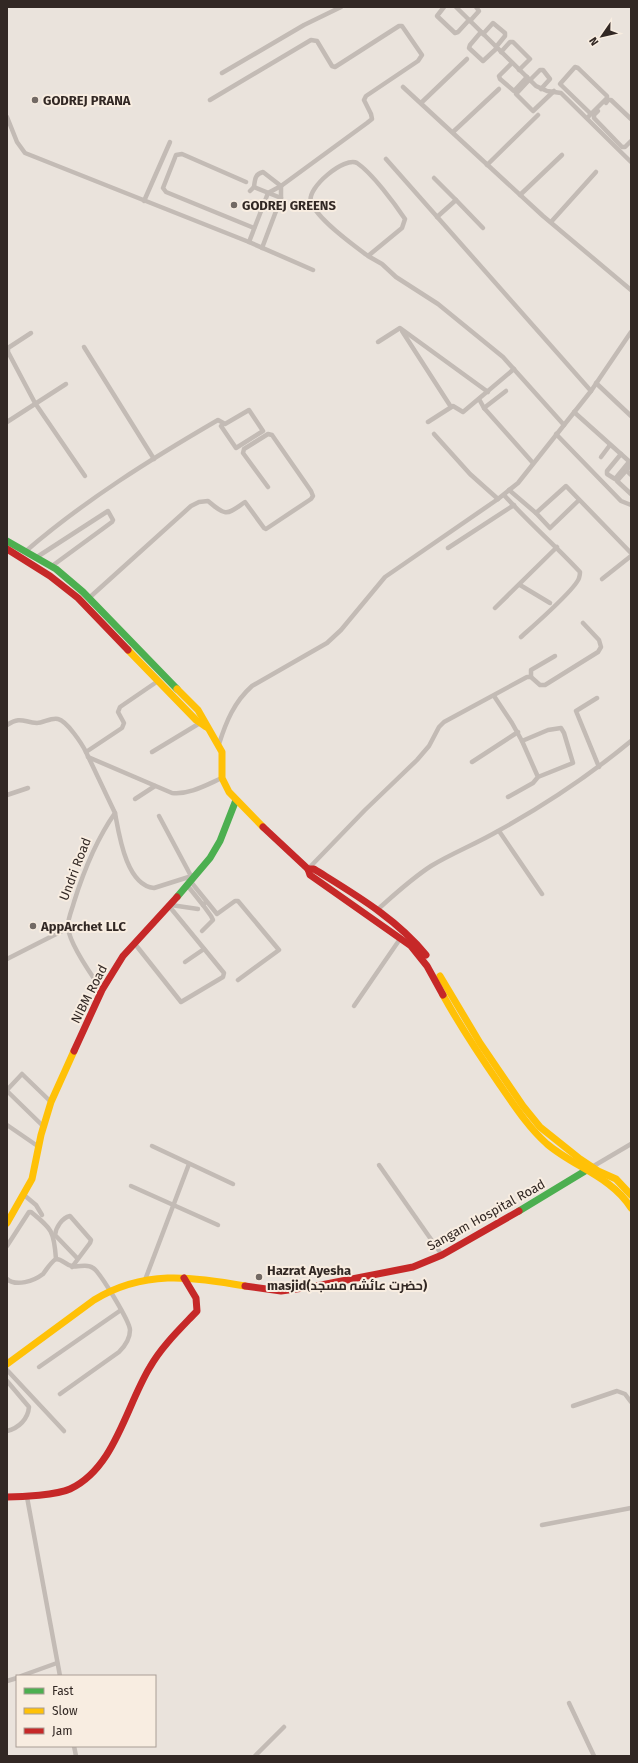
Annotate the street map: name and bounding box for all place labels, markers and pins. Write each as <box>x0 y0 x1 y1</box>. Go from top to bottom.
place label: GODREJ PRANA <box>43 93 131 108</box>
marker: GODREJ PRANA <box>30 95 40 105</box>
place label: GODREJ GREENS <box>242 198 336 213</box>
marker: GODREJ GREENS <box>229 200 239 210</box>
place label: AppArchet LLC <box>40 919 126 934</box>
marker: AppArchet LLC <box>28 921 38 931</box>
place label: Hazrat Ayesha masjid(حضرت عائشہ مسجد) <box>267 1263 427 1293</box>
marker: Hazrat Ayesha masjid(حضرت عائشہ مسجد) <box>254 1272 264 1282</box>

